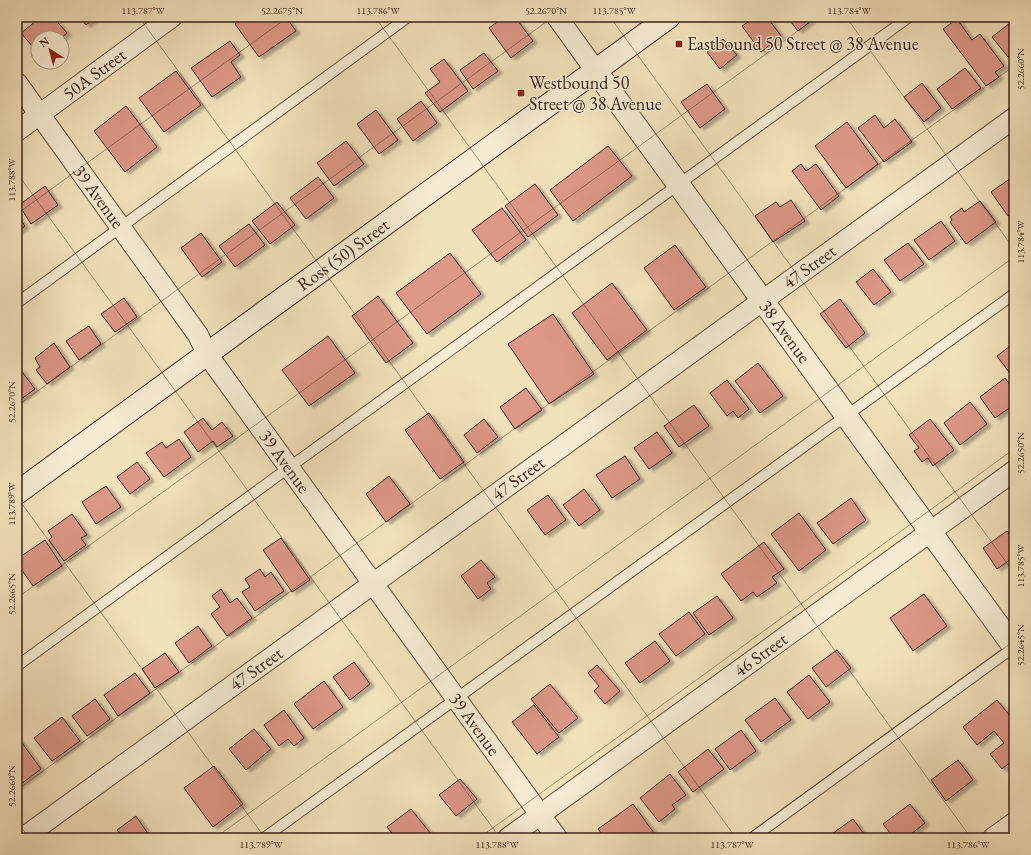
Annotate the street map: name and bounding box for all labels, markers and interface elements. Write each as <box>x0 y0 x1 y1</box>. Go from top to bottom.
text: 113.787°W <box>121 4 165 17</box>
text: 52.2675°N <box>261 4 303 17</box>
text: 113.786°W <box>356 4 400 17</box>
text: 52.2670°N <box>525 4 567 17</box>
text: 113.785°W <box>592 4 636 17</box>
text: 113.784°W <box>827 4 871 17</box>
north arrow <box>30 30 70 70</box>
place label: Eastbound 50 Street @ 38 Avenue <box>687 32 919 55</box>
text: N <box>36 34 52 50</box>
marker: Eastbound 50 Street @ 38 Avenue <box>674 39 684 49</box>
street label: 50A Street <box>58 43 131 105</box>
text: 52.2660°N <box>1014 48 1027 90</box>
place label: Westbound 50 Street @ 38 Avenue <box>529 71 662 115</box>
marker: Westbound 50 Street @ 38 Avenue <box>516 88 526 98</box>
text: 113.788°W <box>5 158 18 202</box>
street label: 39 Avenue <box>69 160 130 233</box>
street label: Ross (50) Street <box>292 213 394 296</box>
text: 113.784°W <box>1014 220 1027 264</box>
street label: 47 Street <box>778 239 841 293</box>
street label: 38 Avenue <box>755 295 816 367</box>
text: 52.2670°N <box>5 381 18 423</box>
street label: 39 Avenue <box>255 425 316 497</box>
text: 52.2650°N <box>1014 432 1027 474</box>
street label: 47 Street <box>487 451 549 505</box>
text: 113.789°W <box>5 482 18 526</box>
text: 113.785°W <box>1014 544 1027 588</box>
text: 52.2665°N <box>5 573 18 615</box>
text: 52.2645°N <box>1014 624 1027 666</box>
street label: 46 Street <box>729 627 792 681</box>
street label: 47 Street <box>224 641 287 695</box>
street label: 39 Avenue <box>444 688 506 760</box>
text: 52.2660°N <box>5 765 18 807</box>
text: 113.789°W <box>239 838 283 851</box>
text: 113.788°W <box>475 838 519 851</box>
text: 113.787°W <box>710 838 754 851</box>
text: 113.786°W <box>946 838 990 851</box>

